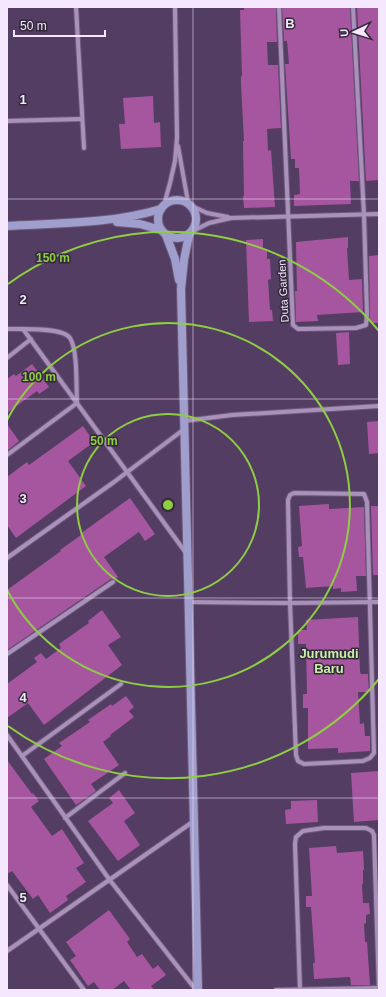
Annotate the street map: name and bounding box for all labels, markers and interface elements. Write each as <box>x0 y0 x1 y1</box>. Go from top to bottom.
scale bar <box>14 12 105 38</box>
north arrow <box>334 12 374 52</box>
text: B <box>285 16 295 31</box>
text: 50 m <box>20 19 47 33</box>
text: U <box>338 28 350 37</box>
text: 1 <box>19 92 27 107</box>
text: 150 m <box>36 251 70 265</box>
street label: Duta Garden <box>275 259 291 323</box>
text: 2 <box>19 292 27 307</box>
text: 100 m <box>22 370 56 384</box>
text: 50 m <box>90 434 118 448</box>
text: 3 <box>19 491 27 506</box>
centre of rings <box>161 498 175 512</box>
district label: Jurumudi Baru <box>299 646 359 676</box>
text: 4 <box>19 690 27 705</box>
text: 5 <box>19 890 27 905</box>

